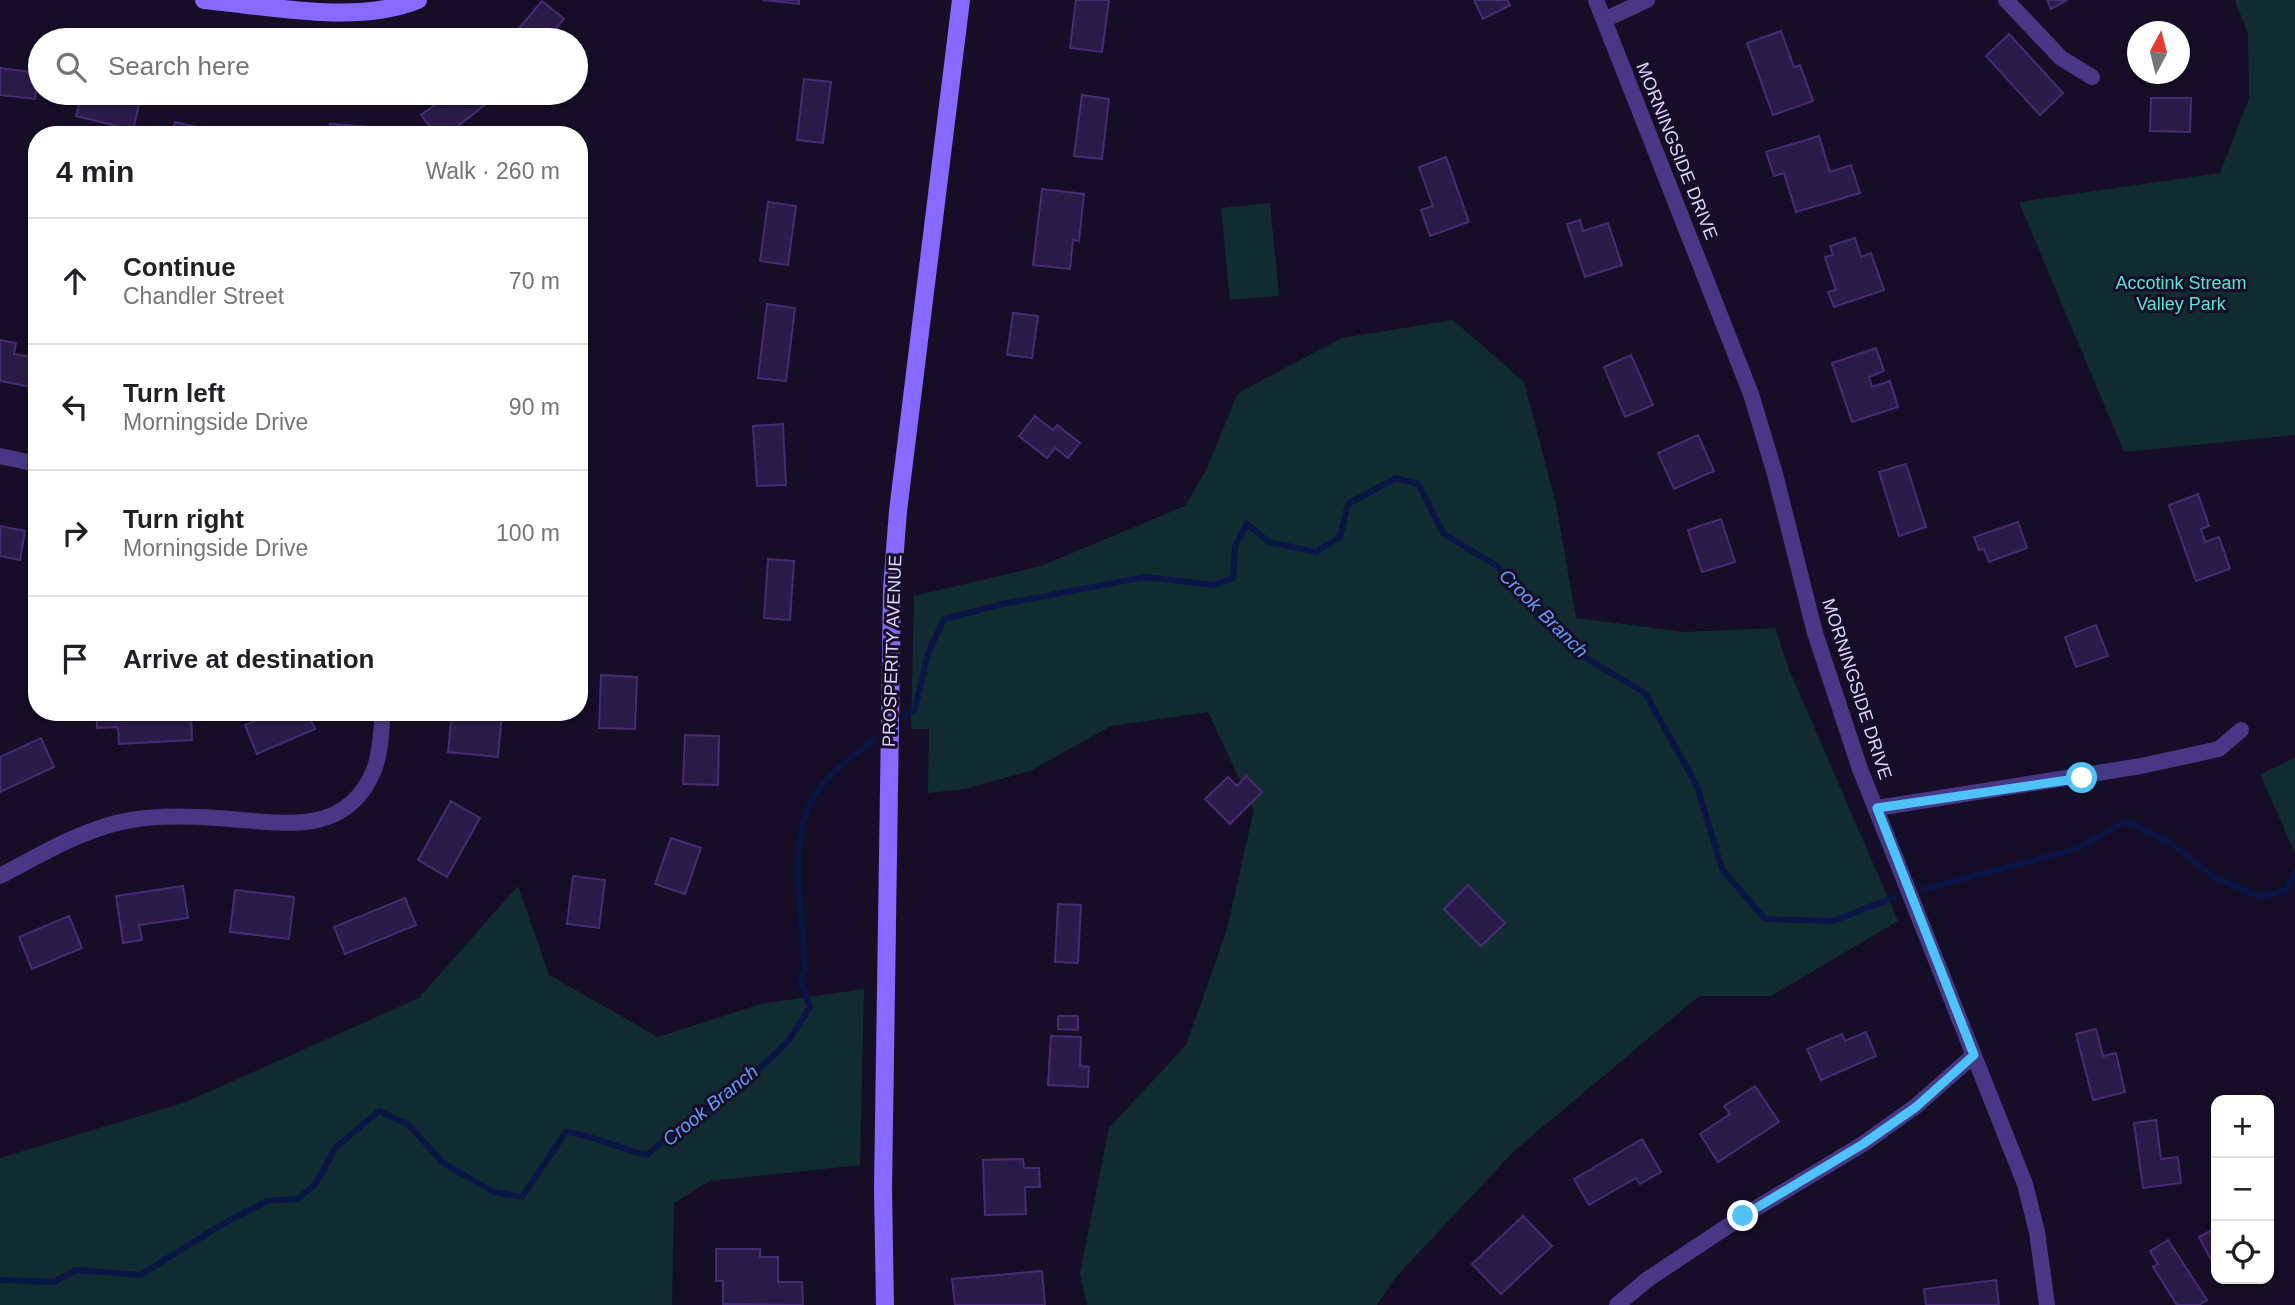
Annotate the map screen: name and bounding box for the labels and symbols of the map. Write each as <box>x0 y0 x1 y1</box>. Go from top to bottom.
north arrow <box>2127 21 2190 84</box>
street label: MORNINGSIDE DRIVE <box>1632 60 1722 242</box>
park label: Accotink Stream Valley Park <box>2115 273 2247 314</box>
street label: PROSPERITY AVENUE <box>879 555 905 747</box>
water label: Crook Branch <box>1495 565 1592 662</box>
street label: MORNINGSIDE DRIVE <box>1818 596 1896 782</box>
route start <box>2066 762 2097 793</box>
water label: Crook Branch <box>659 1061 762 1150</box>
route end <box>1727 1200 1758 1231</box>

